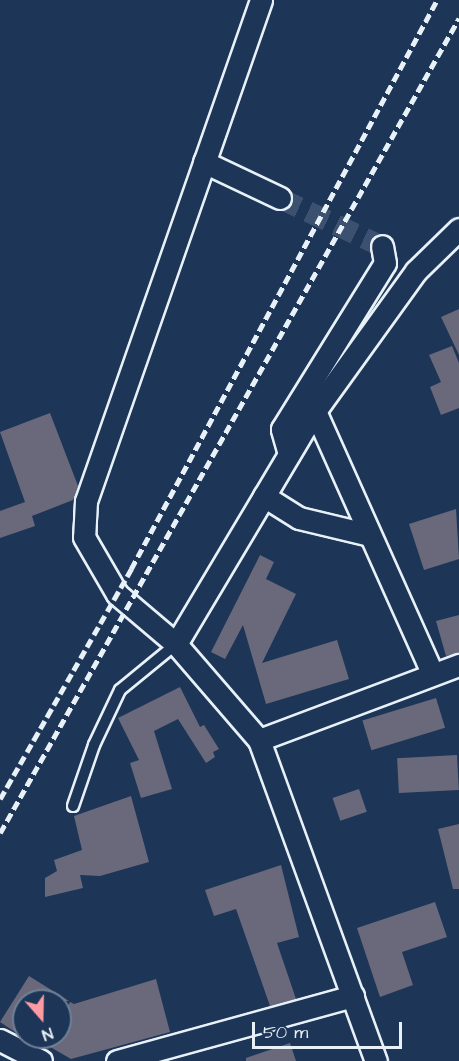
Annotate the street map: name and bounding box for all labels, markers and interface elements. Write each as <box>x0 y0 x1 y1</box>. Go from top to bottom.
north arrow <box>12 989 72 1049</box>
scale bar <box>255 1010 405 1048</box>
text: 50 m <box>263 1020 308 1045</box>
text: N <box>39 1022 56 1046</box>

